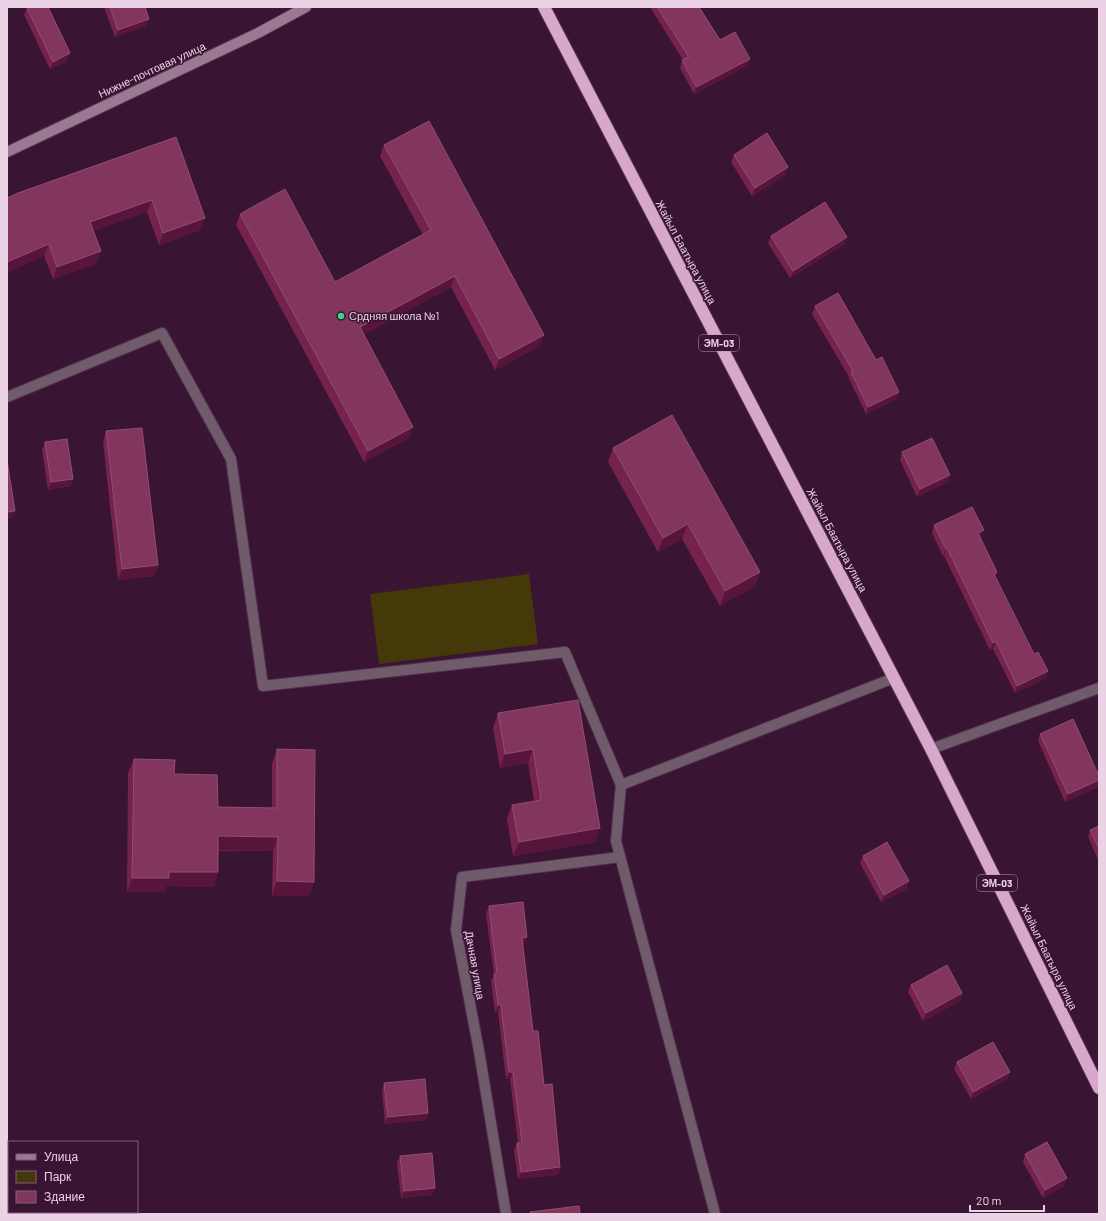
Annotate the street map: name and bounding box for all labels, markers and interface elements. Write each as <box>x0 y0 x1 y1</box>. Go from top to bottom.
street label: Нижне-почтовая улица <box>96 39 208 100</box>
street label: Жайыл Баатыра улица <box>653 198 720 307</box>
place label: Срдняя школа №1 <box>349 309 439 322</box>
marker: Срдняя школа №1 <box>336 311 346 321</box>
road number: ЭМ-03 <box>699 335 739 351</box>
street label: Жайыл Баатыра улица <box>804 486 871 595</box>
road number: ЭМ-03 <box>977 875 1017 891</box>
street label: Жайыл Баатыра улица <box>1018 902 1081 1013</box>
street label: Дачная улица <box>463 929 488 1001</box>
legend <box>8 1141 138 1213</box>
text: Улица <box>44 1149 78 1164</box>
text: Парк <box>44 1169 72 1184</box>
scale bar <box>970 1187 1044 1213</box>
text: Здание <box>44 1189 85 1204</box>
text: 20 m <box>976 1193 1002 1207</box>

